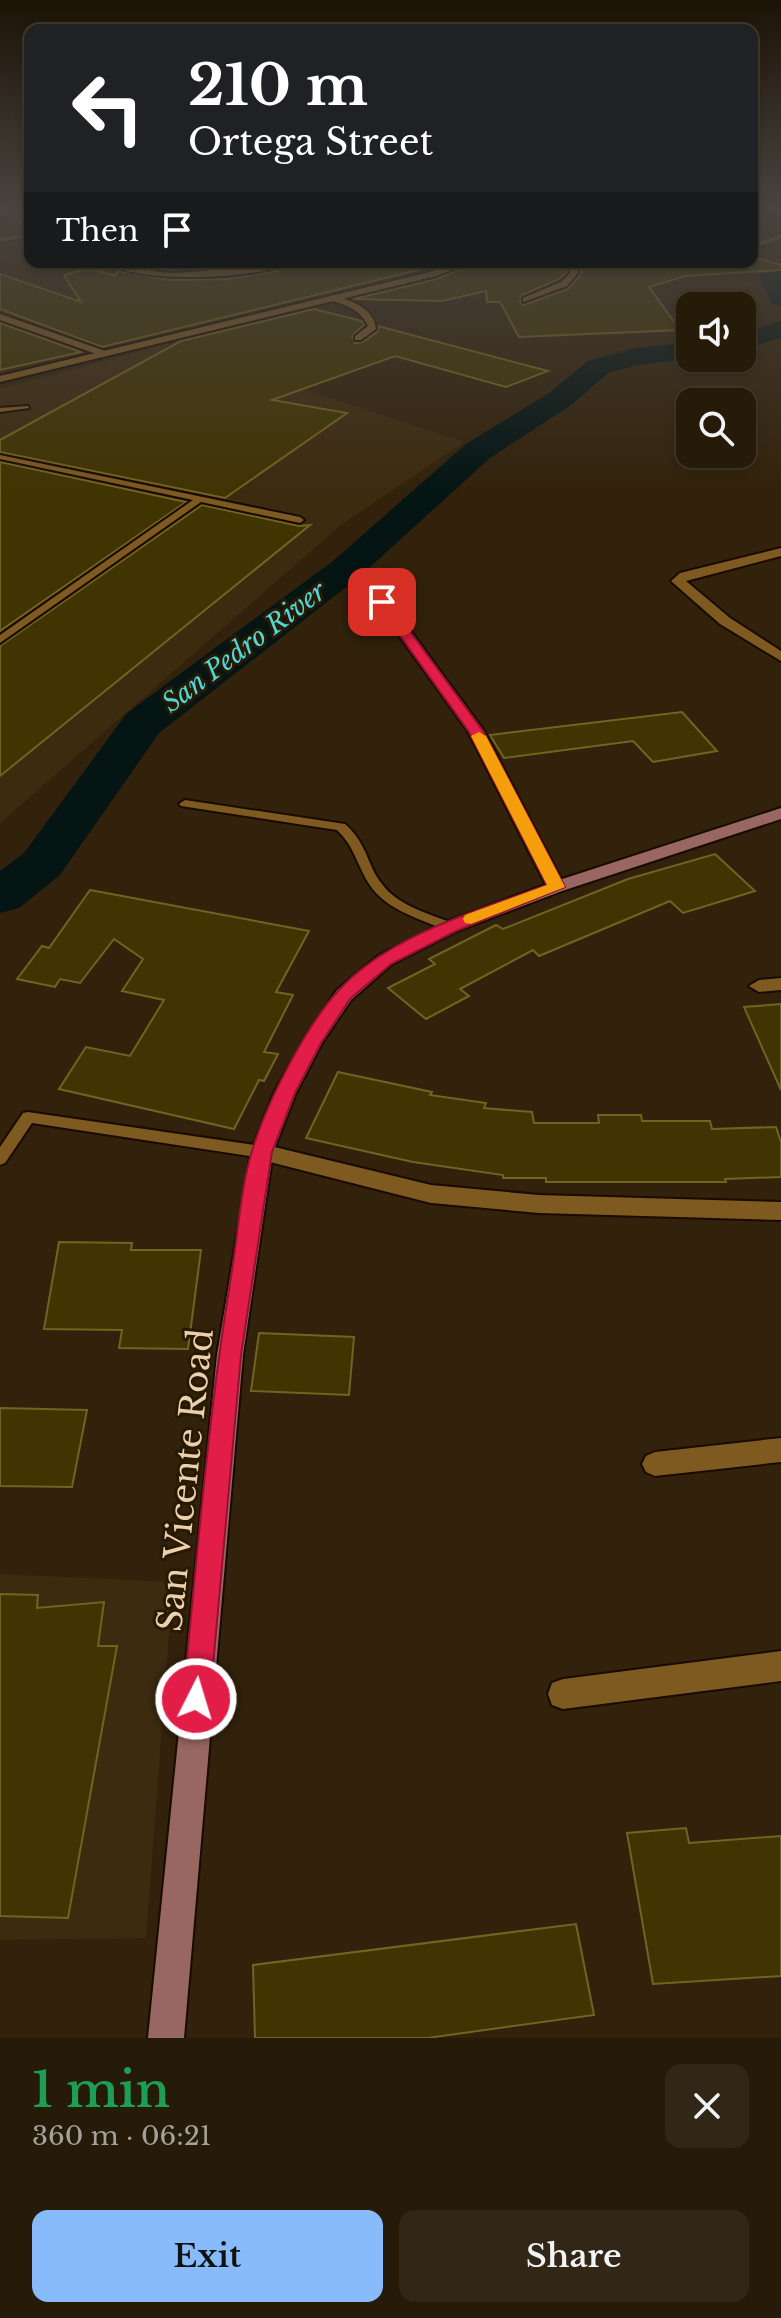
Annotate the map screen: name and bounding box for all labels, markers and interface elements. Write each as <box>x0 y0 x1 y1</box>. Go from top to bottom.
text: 210 m <box>188 51 368 120</box>
icon: left <box>56 56 160 160</box>
text: Ortega Street <box>188 120 433 165</box>
icon: arrive <box>155 208 199 252</box>
text: Then <box>56 212 139 249</box>
map controls <box>676 292 756 468</box>
button: sound <box>676 292 756 372</box>
button: search <box>676 388 756 468</box>
pin <box>348 568 416 636</box>
water label: San Pedro River <box>156 574 333 719</box>
icon: arrive <box>360 580 404 624</box>
street label: San Vicente Road <box>148 1326 222 1633</box>
position arrow <box>154 1657 238 1741</box>
text: 1 min <box>32 2060 170 2120</box>
button: close <box>665 2064 749 2148</box>
text: 360 m · 06:21 <box>32 2120 211 2152</box>
button: Exit <box>32 2210 383 2302</box>
button: Share <box>399 2210 749 2302</box>

